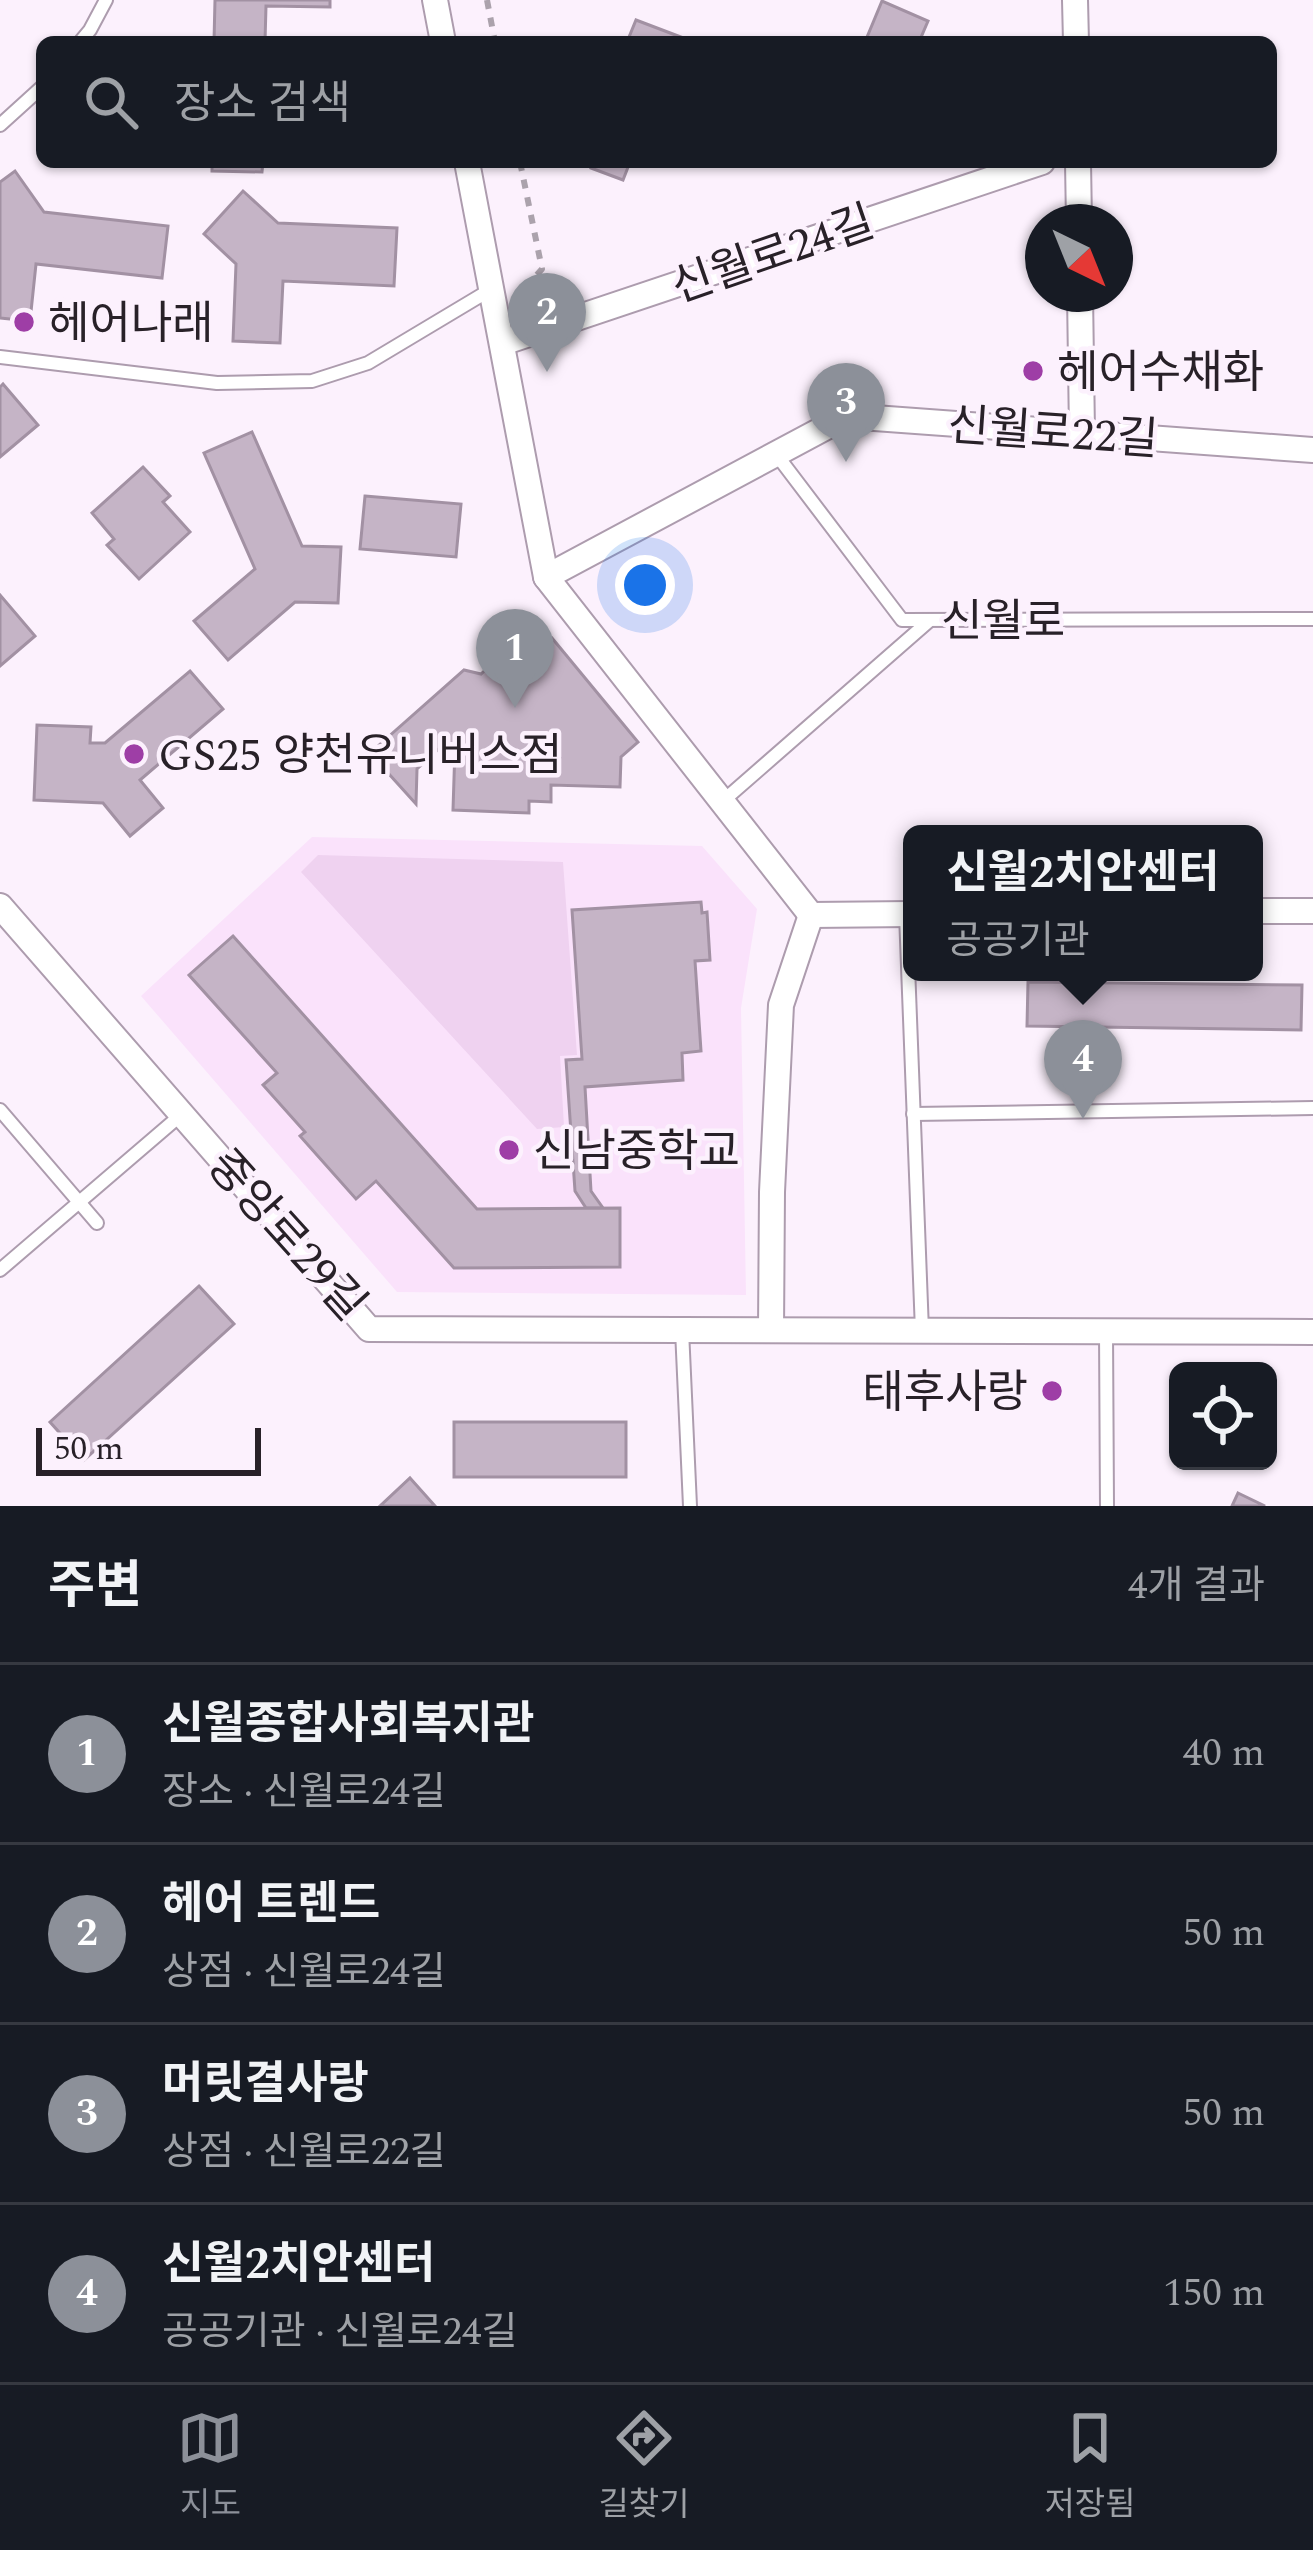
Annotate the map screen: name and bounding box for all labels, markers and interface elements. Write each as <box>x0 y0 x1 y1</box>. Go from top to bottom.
search box <box>36 36 1277 168</box>
icon: search <box>78 69 144 135</box>
text: 장소 검색 <box>174 70 351 139</box>
street label: 신월로24길 <box>662 188 884 322</box>
north arrow <box>1025 204 1133 312</box>
pin: 2 <box>508 273 586 372</box>
place label: 헤어나래 <box>48 290 214 359</box>
marker: 헤어나래 <box>11 309 37 335</box>
place label: 헤어수채화 <box>1057 339 1264 408</box>
marker: 헤어수채화 <box>1020 358 1046 384</box>
pin: 3 <box>807 363 885 462</box>
street label: 신월로22길 <box>945 392 1160 475</box>
your location <box>615 555 675 615</box>
street label: 신월로 <box>941 588 1065 657</box>
pin: 1 <box>476 609 554 708</box>
place label: GS25 양천유니버스점 <box>158 722 563 791</box>
marker: GS25 양천유니버스점 <box>121 741 147 767</box>
popup <box>903 825 1263 981</box>
text: 신월2치안센터 <box>946 839 1220 908</box>
text: 공공기관 <box>946 912 1090 971</box>
pin: 4 <box>1044 1020 1122 1119</box>
place label: 신남중학교 <box>533 1118 740 1187</box>
street label: 중앙로29길 <box>190 1134 382 1337</box>
marker: 신남중학교 <box>496 1137 522 1163</box>
place label: 태후사랑 <box>862 1359 1028 1428</box>
map controls <box>1169 1362 1277 1470</box>
button: locate <box>1169 1362 1277 1470</box>
marker: 태후사랑 <box>1039 1378 1065 1404</box>
scale bar <box>36 1422 261 1475</box>
text: 50 m <box>54 1424 124 1474</box>
text: 주변 <box>48 1548 142 1626</box>
text: 4개 결과 <box>1128 1557 1265 1616</box>
text: 신월종합사회복지관 <box>162 1690 535 1759</box>
text: 1 <box>76 1724 98 1783</box>
text: 40 m <box>1183 1724 1265 1783</box>
text: 장소 · 신월로24길 <box>162 1763 446 1822</box>
text: 헤어 트렌드 <box>162 1870 380 1939</box>
text: 2 <box>76 1904 98 1963</box>
text: 50 m <box>1183 1904 1265 1963</box>
text: 상점 · 신월로24길 <box>162 1943 446 2002</box>
text: 머릿결사랑 <box>162 2050 369 2119</box>
text: 3 <box>76 2084 98 2143</box>
text: 50 m <box>1183 2084 1265 2143</box>
text: 상점 · 신월로22길 <box>162 2123 446 2182</box>
text: 신월2치안센터 <box>162 2230 436 2299</box>
text: 4 <box>76 2264 98 2323</box>
text: 150 m <box>1163 2264 1265 2323</box>
text: 공공기관 · 신월로24길 <box>162 2303 517 2362</box>
tab: 지도 <box>177 2405 243 2530</box>
tab: 길찾기 <box>598 2405 690 2530</box>
tab: 저장됨 <box>1044 2405 1136 2530</box>

